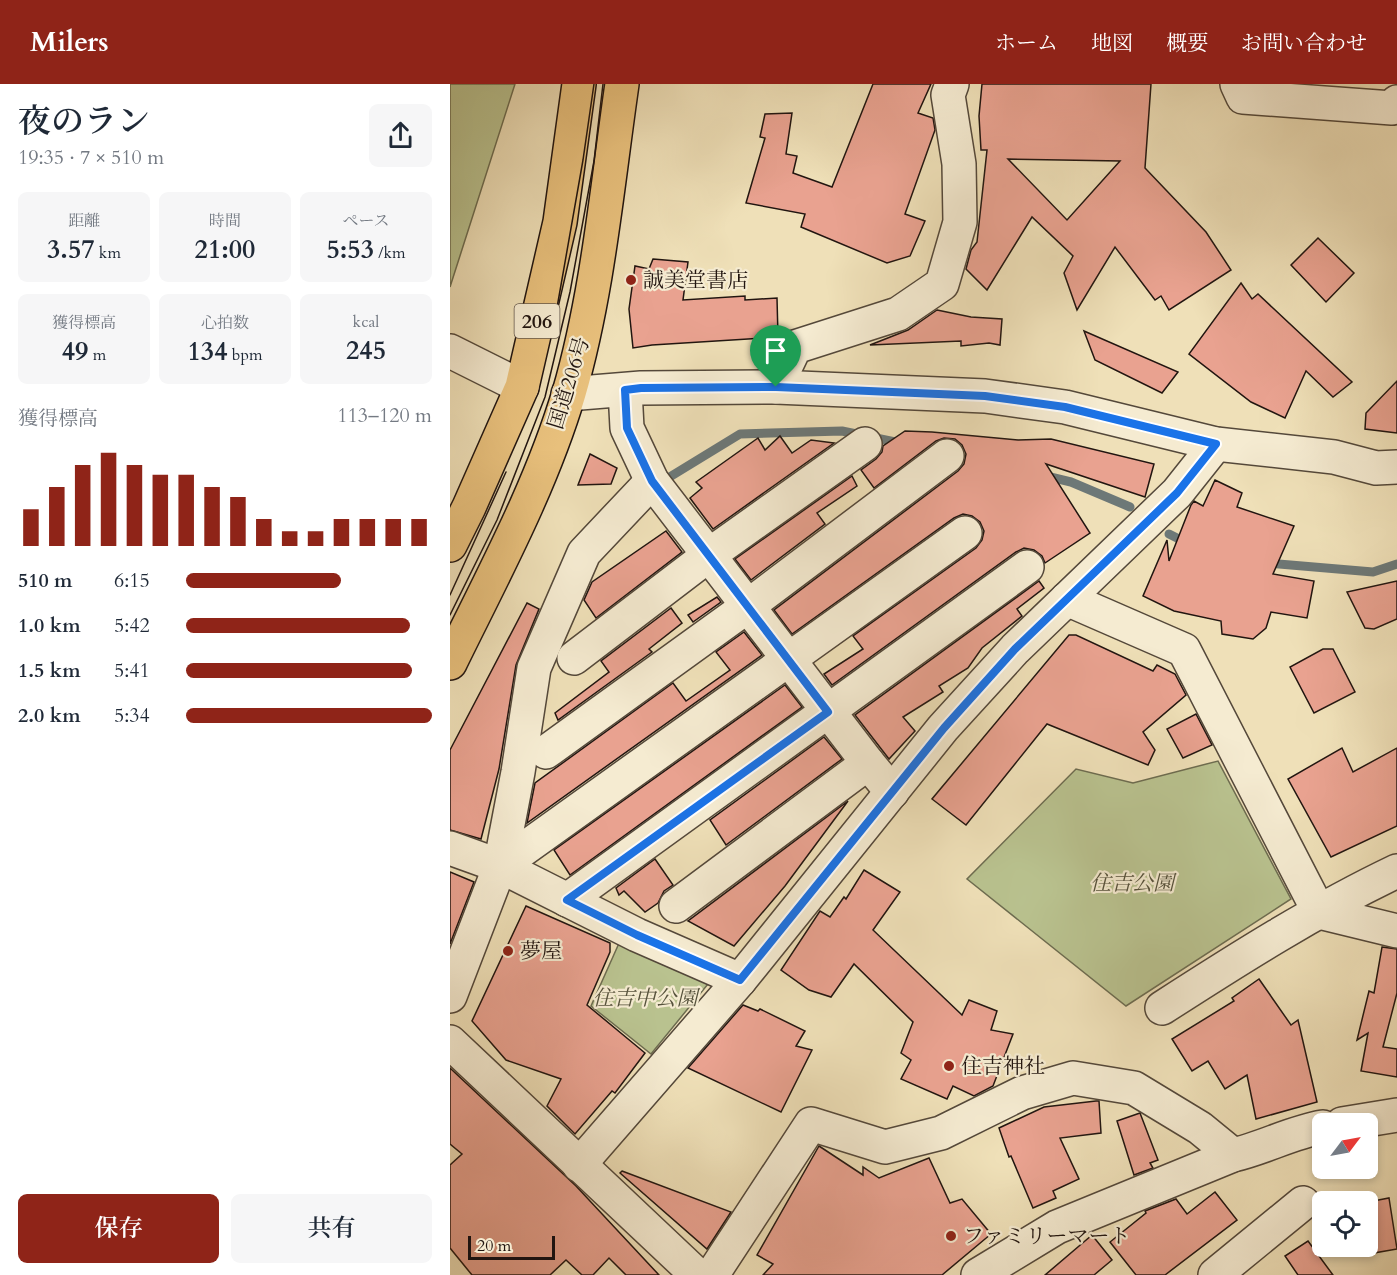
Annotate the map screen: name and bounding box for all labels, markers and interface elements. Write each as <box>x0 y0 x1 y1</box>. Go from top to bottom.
text: Milers <box>30 23 109 61</box>
text: ホーム <box>995 29 1058 58</box>
text: 地図 <box>1091 29 1133 58</box>
text: 概要 <box>1166 29 1208 58</box>
text: お問い合わせ <box>1241 29 1367 58</box>
text: 夜のラン <box>18 99 150 144</box>
button: share <box>369 104 432 167</box>
text: 19:35 · 7 × 510 m <box>18 144 164 171</box>
text: 距離 <box>68 210 100 232</box>
text: 時間 <box>209 210 241 232</box>
text: ペース <box>342 210 390 232</box>
text: 3.57 <box>47 232 95 267</box>
text: 21:00 <box>195 232 255 267</box>
text: 5:53 <box>326 232 374 267</box>
text: km <box>95 242 121 264</box>
text: /km <box>374 242 406 264</box>
place label: 誠美堂書店 <box>643 266 748 295</box>
marker: 誠美堂書店 <box>624 273 638 287</box>
road number: 206 <box>514 304 560 338</box>
text: kcal <box>353 311 379 333</box>
text: 獲得標高 <box>52 312 116 334</box>
text: 心拍数 <box>201 312 249 334</box>
pin <box>750 325 801 387</box>
text: 245 <box>346 333 386 368</box>
street label: 国道206号 <box>541 333 597 433</box>
text: 49 <box>62 334 88 369</box>
text: 134 <box>188 334 228 369</box>
icon: arrive <box>759 334 792 367</box>
text: m <box>88 344 106 366</box>
text: bpm <box>228 344 262 366</box>
text: 113–120 m <box>337 402 432 429</box>
text: 獲得標高 <box>18 405 98 432</box>
text: 510 m <box>18 567 73 594</box>
text: 6:15 <box>114 567 150 594</box>
text: 1.0 km <box>18 612 81 639</box>
text: 5:42 <box>114 612 150 639</box>
text: 1.5 km <box>18 657 81 684</box>
text: 5:41 <box>114 657 150 684</box>
text: 2.0 km <box>18 702 81 729</box>
text: 5:34 <box>114 702 150 729</box>
park label: 住吉公園 <box>1090 869 1177 898</box>
place label: 夢屋 <box>520 937 562 966</box>
marker: 夢屋 <box>501 944 515 958</box>
park label: 住吉中公園 <box>593 984 700 1013</box>
place label: 住吉神社 <box>961 1052 1045 1081</box>
marker: 住吉神社 <box>942 1059 956 1073</box>
north arrow <box>1312 1113 1378 1179</box>
map controls <box>1312 1113 1378 1257</box>
button: locate <box>1312 1191 1378 1257</box>
button: 保存 <box>18 1194 219 1263</box>
button: 共有 <box>231 1194 432 1263</box>
place label: ファミリーマート <box>963 1222 1131 1251</box>
marker: ファミリーマート <box>944 1229 958 1243</box>
scale bar <box>468 1233 555 1260</box>
text: 20 m <box>477 1235 511 1257</box>

